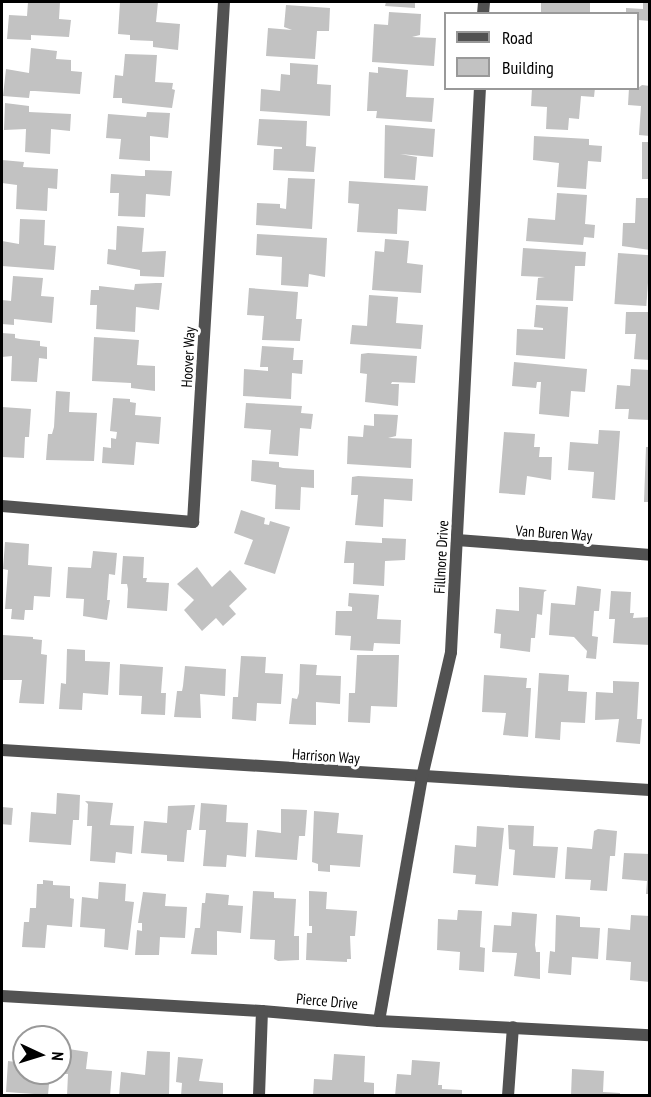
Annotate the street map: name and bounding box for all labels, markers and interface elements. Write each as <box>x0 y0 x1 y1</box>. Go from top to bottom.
legend <box>444 12 639 90</box>
text: Road <box>502 26 533 49</box>
text: Building <box>502 56 554 79</box>
street label: Hoover Way <box>177 326 199 388</box>
street label: Fillmore Drive <box>430 520 452 594</box>
street label: Van Buren Way <box>515 521 593 545</box>
street label: Harrison Way <box>291 745 361 767</box>
street label: Pierce Drive <box>295 989 359 1013</box>
north arrow <box>12 1025 72 1085</box>
text: N <box>48 1051 68 1061</box>

